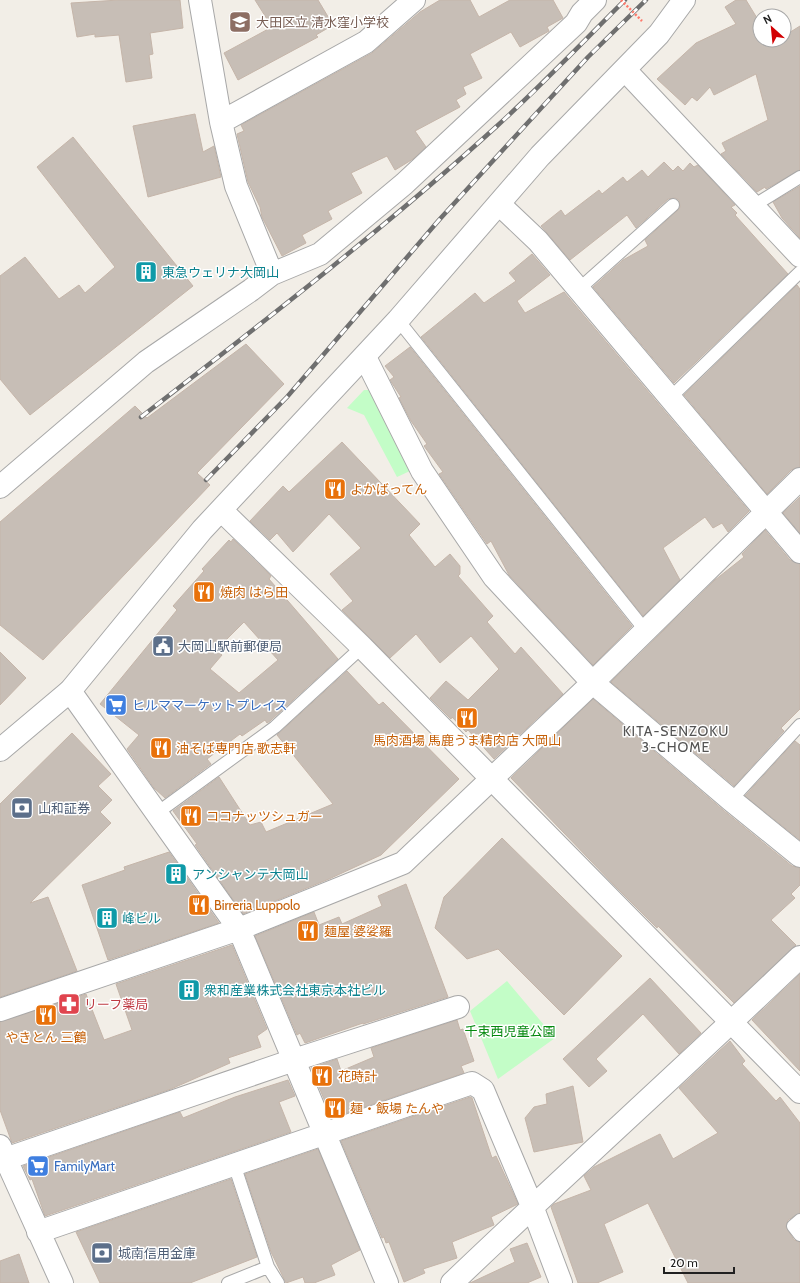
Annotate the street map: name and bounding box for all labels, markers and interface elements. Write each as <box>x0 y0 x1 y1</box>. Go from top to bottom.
north arrow <box>752 8 792 48</box>
school or university icon: 大田区立 清水窪小学校 <box>227 9 253 35</box>
text: N <box>761 11 774 27</box>
place label: 大田区立 清水窪小学校 <box>256 14 389 30</box>
building icon: 東急ウェリナ大岡山 <box>133 259 159 285</box>
place label: 東急ウェリナ大岡山 <box>162 264 279 280</box>
restaurant icon: よかばってん <box>322 476 348 502</box>
place label: よかばってん <box>350 481 427 497</box>
restaurant icon: 焼肉 はら田 <box>191 579 217 605</box>
place label: 焼肉 はら田 <box>220 584 288 600</box>
public building icon: 大岡山駅前郵便局 <box>150 633 176 659</box>
place label: 大岡山駅前郵便局 <box>178 638 282 654</box>
supermarket icon: ヒルママーケットプレイス <box>103 692 129 718</box>
place label: ヒルママーケットプレイス <box>132 697 288 713</box>
restaurant icon: 馬肉酒場 馬鹿うま精肉店 大岡山 <box>454 705 480 731</box>
district label: KITA-SENZOKU 3-CHOME <box>623 722 729 756</box>
place label: 馬肉酒場 馬鹿うま精肉店 大岡山 <box>373 732 561 748</box>
restaurant icon: 油そば専門店 歌志軒 <box>148 735 174 761</box>
place label: 油そば専門店 歌志軒 <box>176 740 296 756</box>
bank icon: 山和証券 <box>9 795 35 821</box>
place label: 山和証券 <box>38 800 90 816</box>
restaurant icon: ココナッツシュガー <box>178 803 204 829</box>
place label: ココナッツシュガー <box>206 808 323 824</box>
building icon: アンシャンテ大岡山 <box>163 861 189 887</box>
place label: アンシャンテ大岡山 <box>192 866 308 882</box>
restaurant icon: Birreria Luppolo <box>186 892 212 918</box>
place label: Birreria Luppolo <box>214 897 300 913</box>
building icon: 峰ビル <box>94 905 120 931</box>
place label: 峰ビル <box>122 910 161 926</box>
restaurant icon: 麺屋 婆娑羅 <box>295 918 321 944</box>
place label: 麺屋 婆娑羅 <box>324 923 392 939</box>
building icon: 衆和産業株式会社東京本社ビル <box>176 977 202 1003</box>
place label: 衆和産業株式会社東京本社ビル <box>204 982 386 998</box>
pharmacy icon: リーフ薬局 <box>56 991 82 1017</box>
place label: リーフ薬局 <box>84 996 148 1012</box>
restaurant icon: やきとん 三鶴 <box>33 1002 59 1028</box>
park label: 千束西児童公園 <box>464 1023 556 1039</box>
place label: やきとん 三鶴 <box>6 1029 86 1045</box>
restaurant icon: 花時計 <box>309 1063 335 1089</box>
place label: 花時計 <box>338 1068 377 1084</box>
restaurant icon: 麺・飯場 たんや <box>322 1095 348 1121</box>
place label: 麺・飯場 たんや <box>350 1100 444 1116</box>
supermarket icon: FamilyMart <box>25 1153 51 1179</box>
place label: FamilyMart <box>54 1158 115 1174</box>
bank icon: 城南信用金庫 <box>89 1240 115 1266</box>
place label: 城南信用金庫 <box>118 1245 196 1261</box>
scale bar <box>664 1249 734 1275</box>
text: 20 m <box>670 1255 698 1270</box>

